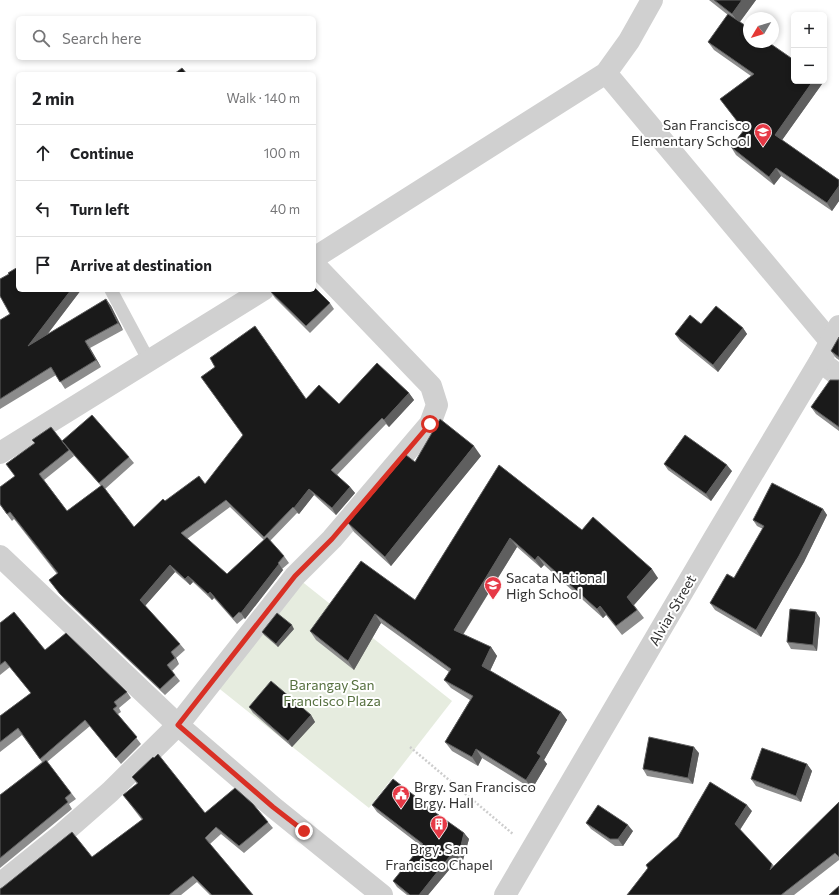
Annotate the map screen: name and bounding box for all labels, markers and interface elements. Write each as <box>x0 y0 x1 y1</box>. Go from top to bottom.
north arrow <box>743 12 779 48</box>
map controls <box>791 12 827 84</box>
button: + <box>791 12 827 48</box>
search box <box>16 16 316 60</box>
icon: search <box>30 27 52 49</box>
text: Search here <box>62 29 141 47</box>
button: − <box>791 48 827 84</box>
text: 2 min <box>32 88 74 109</box>
text: Walk · 140 m <box>227 90 300 106</box>
place label: San Francisco Elementary School <box>631 116 750 149</box>
school or university icon: San Francisco Elementary School <box>753 122 773 147</box>
icon: ahead <box>32 142 54 164</box>
text: Continue <box>70 144 134 162</box>
text: 100 m <box>264 145 300 161</box>
icon: left <box>32 198 54 220</box>
text: Turn left <box>70 200 129 218</box>
text: 40 m <box>270 201 300 217</box>
icon: arrive <box>32 254 54 276</box>
text: Arrive at destination <box>70 256 212 274</box>
route start <box>421 415 439 433</box>
place label: Sacata National High School <box>506 569 606 602</box>
street label: Alviar Street <box>645 571 699 649</box>
school or university icon: Sacata National High School <box>483 575 503 600</box>
park label: Barangay San Francisco Plaza <box>283 676 381 709</box>
place label: Brgy. San Francisco Brgy. Hall <box>414 778 536 811</box>
public building icon: Brgy. San Francisco Brgy. Hall <box>391 784 411 809</box>
building icon: Brgy. San Francisco Chapel <box>429 814 449 839</box>
route end <box>295 822 313 840</box>
place label: Brgy. San Francisco Chapel <box>385 840 493 873</box>

